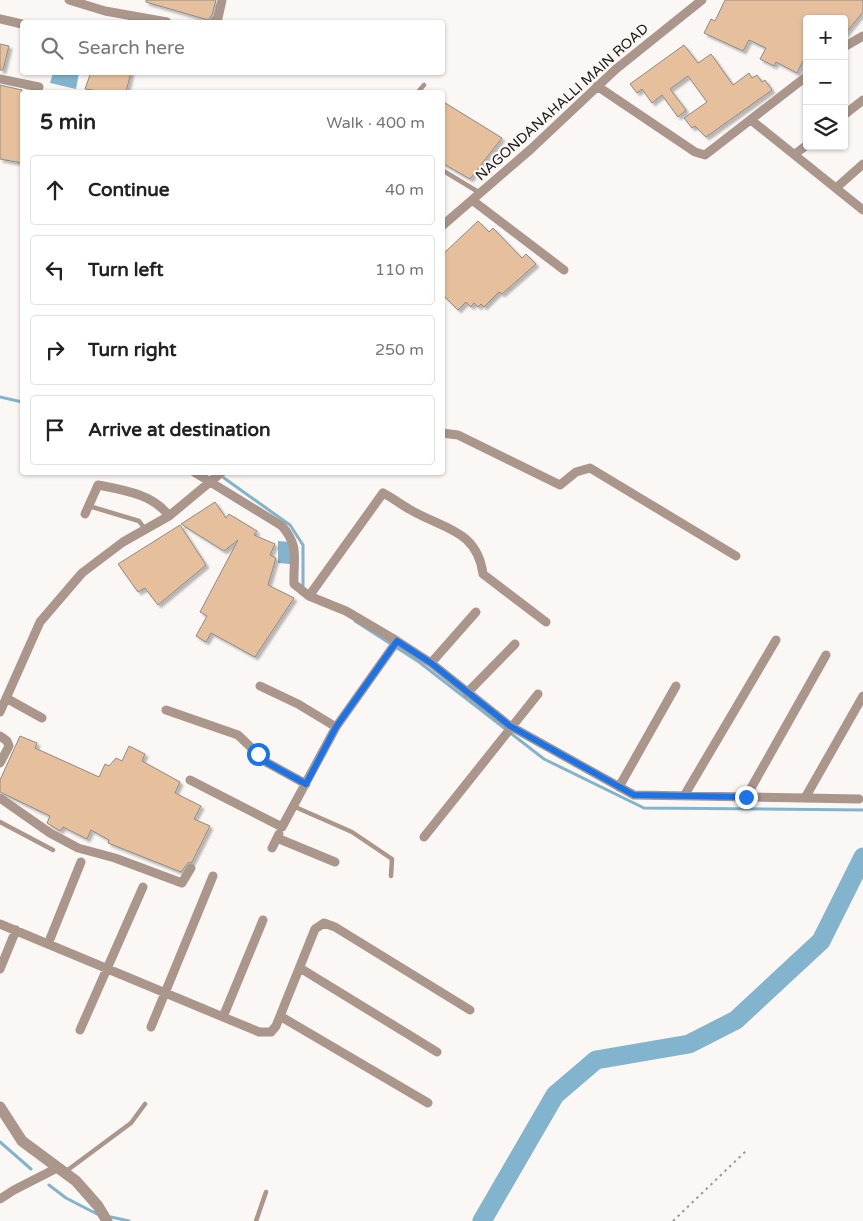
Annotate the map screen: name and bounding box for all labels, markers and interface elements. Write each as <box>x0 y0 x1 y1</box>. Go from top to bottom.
map controls <box>803 15 848 150</box>
button: + <box>803 15 848 60</box>
search box <box>20 20 445 75</box>
street label: NAGONDANAHALLI MAIN ROAD <box>472 20 652 184</box>
icon: search <box>38 34 66 62</box>
text: Search here <box>78 37 185 59</box>
button: − <box>803 60 848 105</box>
button: layers <box>803 105 848 150</box>
text: 5 min <box>40 110 96 135</box>
text: Walk · 400 m <box>326 113 425 133</box>
icon: ahead <box>41 176 69 204</box>
text: Continue <box>88 179 170 201</box>
text: 40 m <box>385 180 424 200</box>
icon: left <box>41 256 69 284</box>
text: Turn left <box>88 259 164 281</box>
text: 110 m <box>375 260 424 280</box>
icon: right <box>41 336 69 364</box>
text: Turn right <box>88 339 176 361</box>
text: 250 m <box>375 340 424 360</box>
icon: arrive <box>41 416 69 444</box>
text: Arrive at destination <box>88 419 271 441</box>
route start <box>247 743 270 766</box>
route end <box>735 786 758 809</box>

